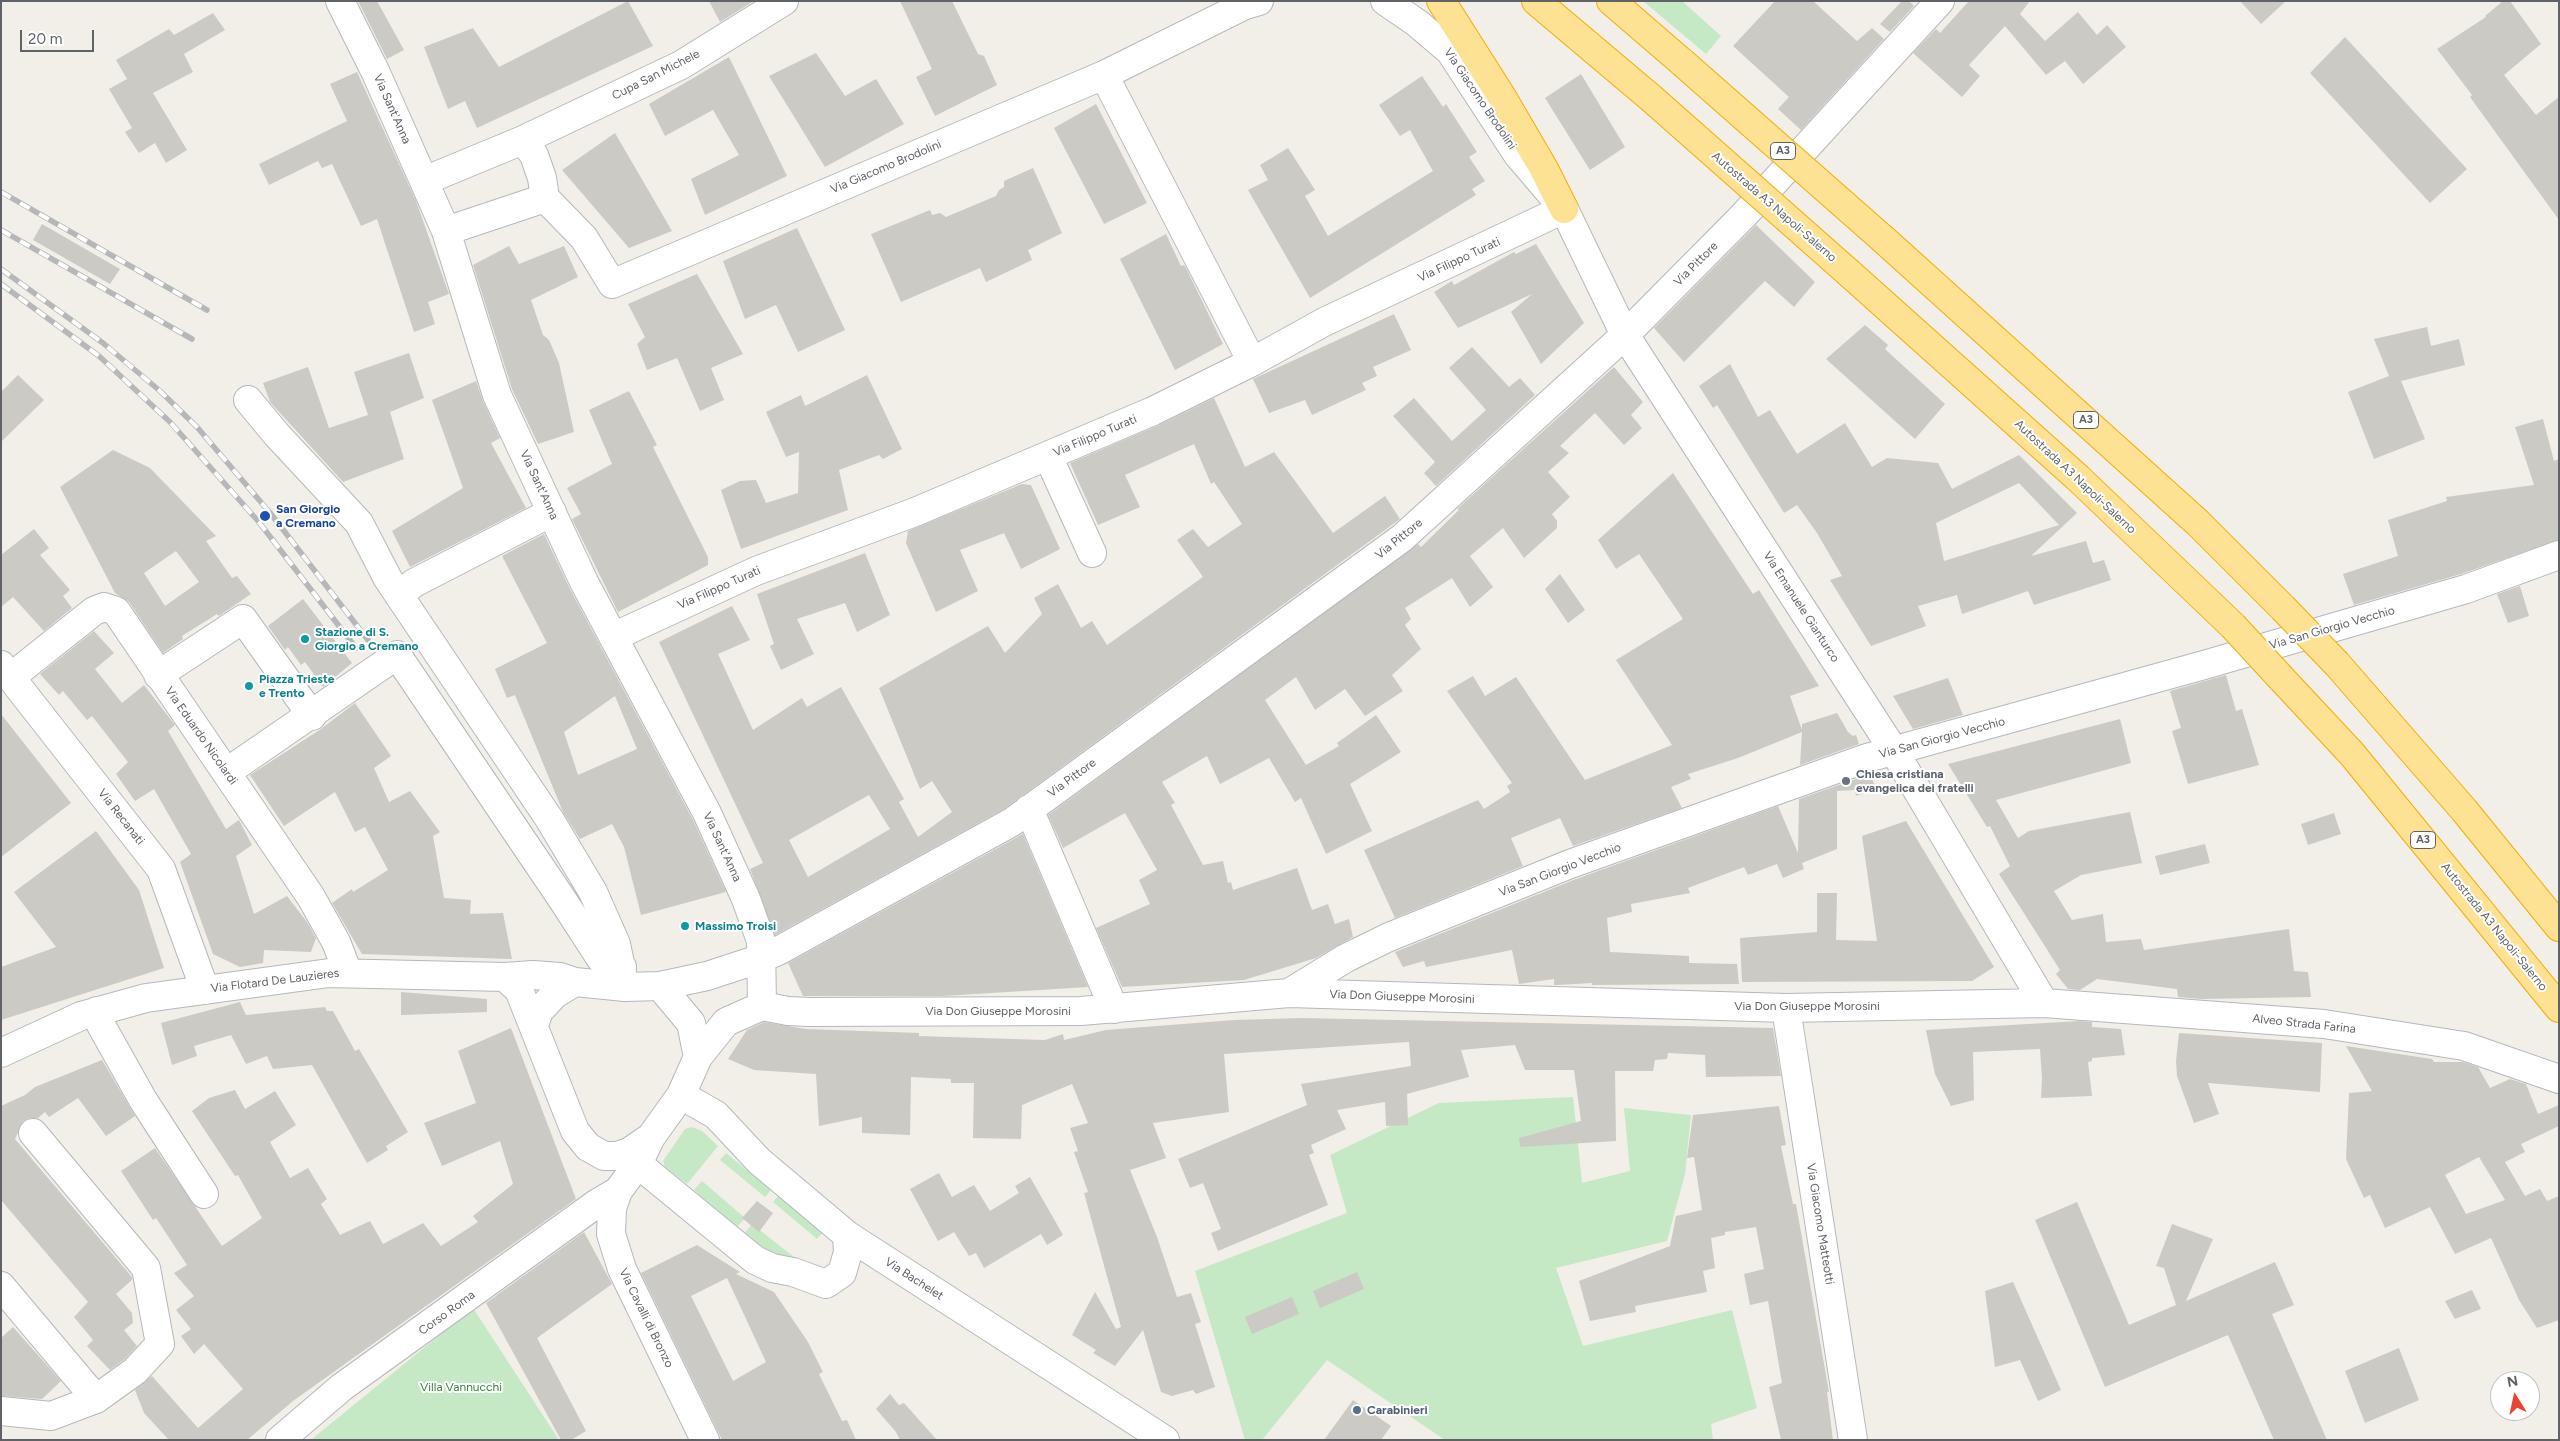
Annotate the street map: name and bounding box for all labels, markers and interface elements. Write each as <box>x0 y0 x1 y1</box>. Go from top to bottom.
scale bar <box>22 20 96 52</box>
text: 20 m <box>28 30 62 48</box>
street label: Via Giacomo Brodolini <box>1441 46 1519 152</box>
street label: Cupa San Michele <box>610 47 702 103</box>
street label: Via Sant'Anna <box>370 72 414 146</box>
street label: Via Giacomo Brodolini <box>828 137 944 197</box>
road number: A3 <box>1770 142 1796 160</box>
street label: Autostrada A3 Napoli-Salerno <box>1709 149 1839 265</box>
street label: Via Filippo Turati <box>1416 235 1502 285</box>
street label: Via Pittore <box>1671 239 1721 289</box>
street label: Via Filippo Turati <box>1051 412 1139 460</box>
road number: A3 <box>2074 412 2098 428</box>
street label: Autostrada A3 Napoli-Salerno <box>2011 417 2139 537</box>
street label: Via Sant'Anna <box>517 448 561 522</box>
place label: San Giorgio a Cremano <box>276 502 340 530</box>
marker: San Giorgio a Cremano <box>258 509 272 523</box>
street label: Via Pittore <box>1373 516 1425 562</box>
street label: Via Emanuele Gianturco <box>1760 549 1842 665</box>
street label: Via Filippo Turati <box>675 563 763 613</box>
street label: Via San Giorgio Vecchio <box>2268 603 2396 653</box>
place label: Stazione di S. Giorgio a Cremano <box>315 625 419 653</box>
marker: Stazione di S. Giorgio a Cremano <box>299 633 311 645</box>
place label: Piazza Trieste e Trento <box>259 672 334 700</box>
marker: Piazza Trieste e Trento <box>243 680 255 692</box>
street label: Via Eduardo Nicolardi <box>162 684 240 788</box>
street label: Via San Giorgio Vecchio <box>1877 714 2007 762</box>
street label: Via Pittore <box>1045 756 1099 800</box>
place label: Chiesa cristiana evangelica dei fratelli <box>1856 767 1974 795</box>
marker: Chiesa cristiana evangelica dei fratelli <box>1840 775 1852 787</box>
street label: Via Recanati <box>95 786 147 848</box>
street label: Via Sant'Anna <box>700 810 744 884</box>
road number: A3 <box>2410 832 2436 848</box>
street label: Via San Giorgio Vecchio <box>1497 840 1623 900</box>
street label: Autostrada A3 Napoli-Salerno <box>2438 860 2550 994</box>
place label: Massimo Troisi <box>695 919 776 933</box>
marker: Massimo Troisi <box>679 920 691 932</box>
street label: Via Flotard De Lauzieres <box>210 966 340 996</box>
street label: Via Don Giuseppe Morosini <box>1329 987 1475 1007</box>
street label: Via Don Giuseppe Morosini <box>1734 999 1880 1013</box>
street label: Via Don Giuseppe Morosini <box>925 1004 1071 1018</box>
street label: Alveo Strada Farina <box>2252 1011 2356 1037</box>
street label: Via Giacomo Matteotti <box>1803 1162 1837 1286</box>
street label: Via Bachelet <box>882 1255 946 1303</box>
street label: Via Cavalli di Bronzo <box>616 1266 676 1370</box>
street label: Corso Roma <box>416 1288 478 1338</box>
north arrow <box>2490 1371 2540 1421</box>
text: N <box>2506 1372 2519 1391</box>
park label: Villa Vannucchi <box>420 1380 502 1394</box>
place label: Carabinieri <box>1367 1403 1428 1417</box>
marker: Carabinieri <box>1351 1404 1363 1416</box>

